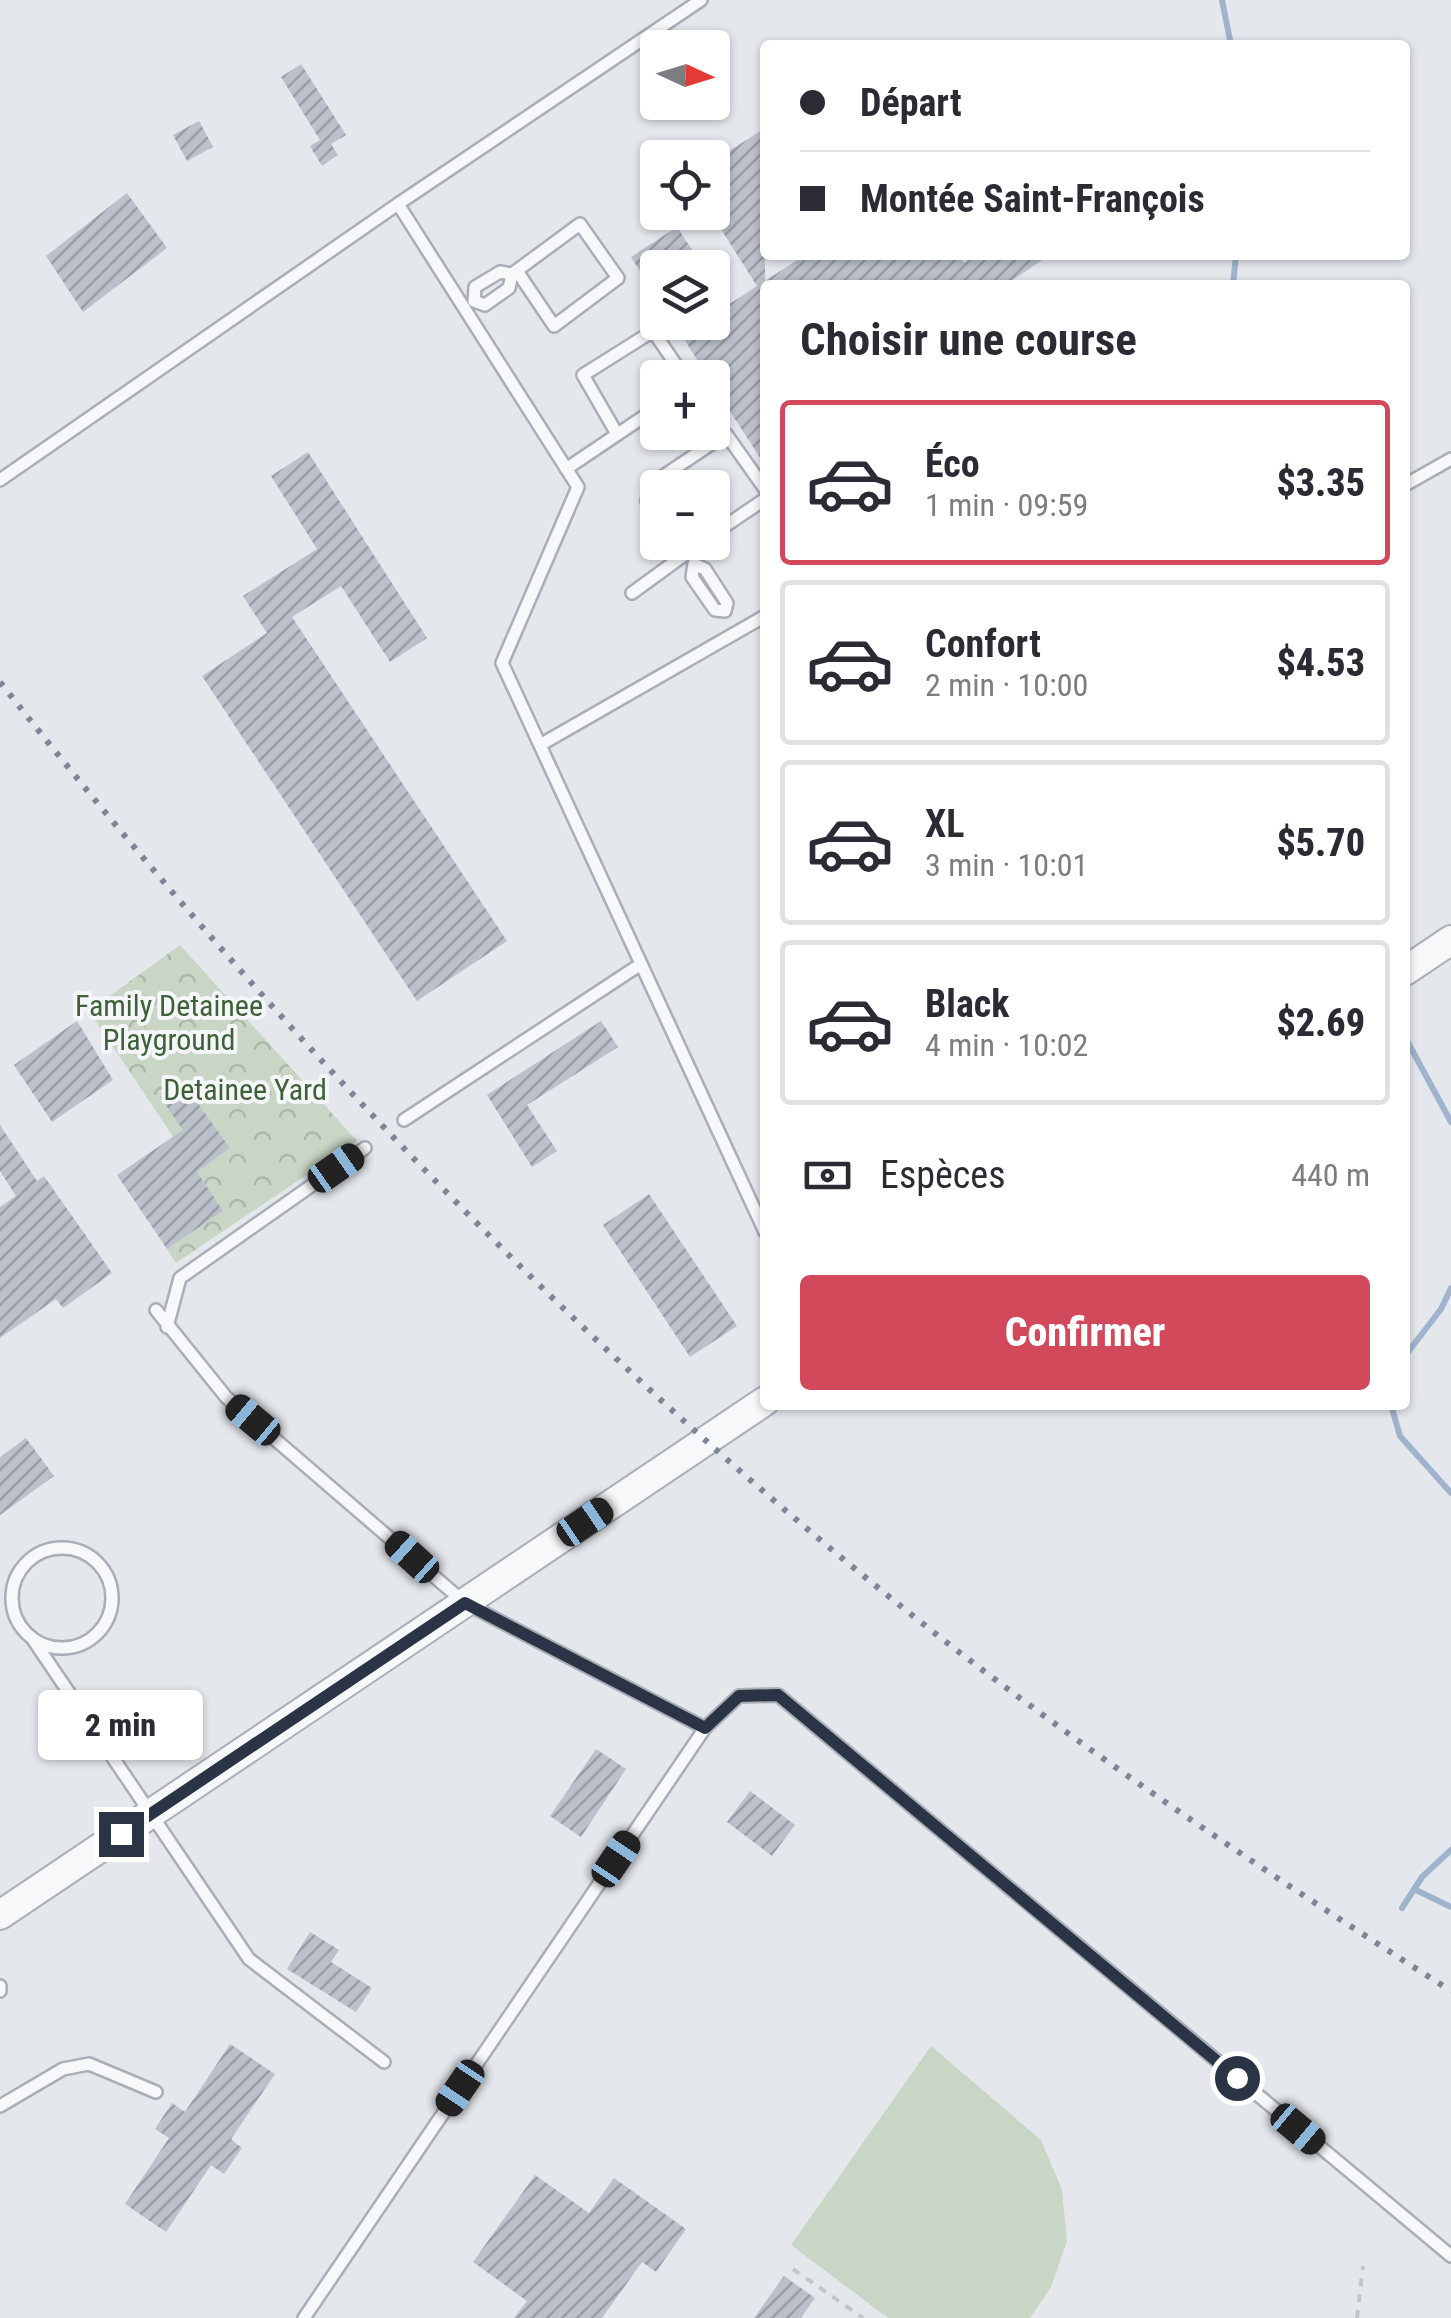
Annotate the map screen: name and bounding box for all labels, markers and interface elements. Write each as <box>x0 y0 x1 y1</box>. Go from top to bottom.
north arrow <box>640 30 730 120</box>
map controls <box>640 30 730 560</box>
text: Départ <box>860 81 962 125</box>
button: locate <box>640 140 730 230</box>
text: Montée Saint-François <box>860 177 1205 221</box>
button: layers <box>640 250 730 340</box>
text: Choisir une course <box>800 313 1137 366</box>
button: + <box>640 360 730 450</box>
icon: car <box>805 438 895 528</box>
text: Éco <box>925 442 980 486</box>
text: $3.35 <box>1276 461 1365 505</box>
button: − <box>640 470 730 560</box>
text: 1 min · 09:59 <box>925 486 1088 524</box>
icon: car <box>805 618 895 708</box>
text: Confort <box>925 622 1041 666</box>
text: $4.53 <box>1276 641 1365 685</box>
text: 2 min · 10:00 <box>925 666 1088 704</box>
icon: car <box>805 798 895 888</box>
text: XL <box>925 802 964 846</box>
text: $5.70 <box>1276 821 1365 865</box>
text: 3 min · 10:01 <box>925 846 1088 884</box>
icon: car <box>805 978 895 1068</box>
text: Black <box>925 982 1009 1026</box>
park label: Family Detainee Playground <box>75 988 263 1057</box>
text: $2.69 <box>1276 1001 1365 1045</box>
text: 4 min · 10:02 <box>925 1026 1088 1064</box>
park label: Detainee Yard <box>163 1072 327 1107</box>
car <box>303 1139 369 1197</box>
icon: cash <box>800 1148 855 1203</box>
text: Espèces <box>880 1153 1005 1197</box>
text: 440 m <box>1291 1156 1370 1194</box>
button: Confirmer <box>800 1275 1370 1390</box>
car <box>220 1389 286 1451</box>
car <box>552 1493 618 1551</box>
car <box>380 1526 444 1588</box>
callout: 2 min <box>38 1689 204 1759</box>
text: 2 min <box>85 1706 156 1744</box>
route end <box>99 1812 144 1857</box>
car <box>587 1826 645 1892</box>
car <box>431 2055 489 2121</box>
route start <box>1215 2056 1260 2101</box>
car <box>1265 2098 1331 2160</box>

